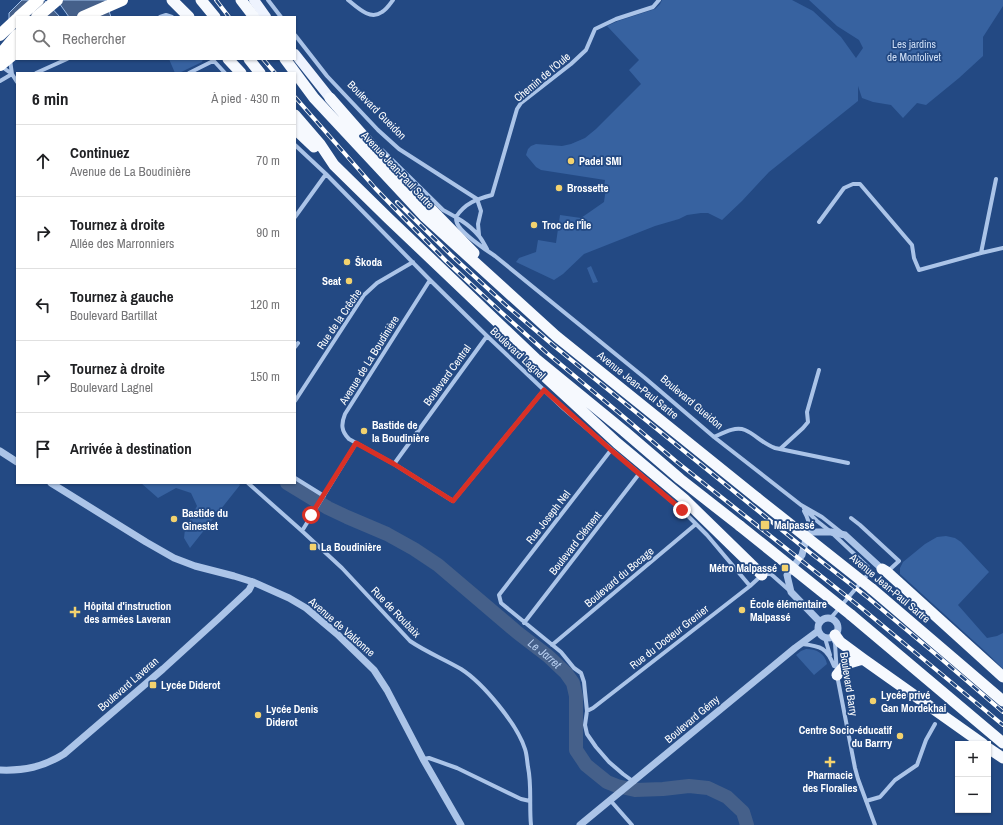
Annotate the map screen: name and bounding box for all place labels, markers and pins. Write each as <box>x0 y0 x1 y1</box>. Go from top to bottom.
place label: Padel SMI <box>579 154 622 168</box>
marker: Padel SMI <box>566 156 576 166</box>
place label: Brossette <box>567 181 609 195</box>
marker: Brossette <box>554 183 564 193</box>
place label: Troc de l'Île <box>542 218 591 232</box>
marker: Troc de l'Île <box>529 220 539 230</box>
place label: Škoda <box>355 255 382 269</box>
marker: Škoda <box>342 257 352 267</box>
place label: Seat <box>322 274 341 288</box>
marker: Seat <box>344 276 354 286</box>
place label: Bastide de la Boudinière <box>372 418 429 445</box>
marker: Bastide de la Boudinière <box>359 426 369 436</box>
place label: Bastide du Ginestet <box>182 506 228 533</box>
marker: Bastide du Ginestet <box>169 514 179 524</box>
place label: Malpassé <box>774 518 815 532</box>
marker: Malpassé <box>759 519 771 531</box>
place label: La Boudinière <box>321 540 381 554</box>
marker: La Boudinière <box>308 542 318 552</box>
place label: Métro Malpassé <box>709 561 777 575</box>
marker: Métro Malpassé <box>780 563 790 573</box>
place label: École élémentaire Malpassé <box>750 597 827 624</box>
place label: Hôpital d'instruction des armées Laveran <box>84 599 171 626</box>
marker: École élémentaire Malpassé <box>737 605 747 615</box>
marker: Hôpital d'instruction des armées Laveran <box>69 606 81 618</box>
place label: Lycée Diderot <box>161 678 220 692</box>
marker: Lycée Diderot <box>148 680 158 690</box>
place label: Lycée privé Gan Mordekhai <box>881 688 946 715</box>
marker: Lycée privé Gan Mordekhai <box>868 696 878 706</box>
place label: Lycée Denis Diderot <box>266 702 318 729</box>
marker: Lycée Denis Diderot <box>253 710 263 720</box>
place label: Centre Socio-éducatif du Barrry <box>799 723 892 750</box>
marker: Centre Socio-éducatif du Barrry <box>895 731 905 741</box>
marker: Pharmacie des Floralies <box>825 757 835 767</box>
place label: Pharmacie des Floralies <box>802 768 858 795</box>

